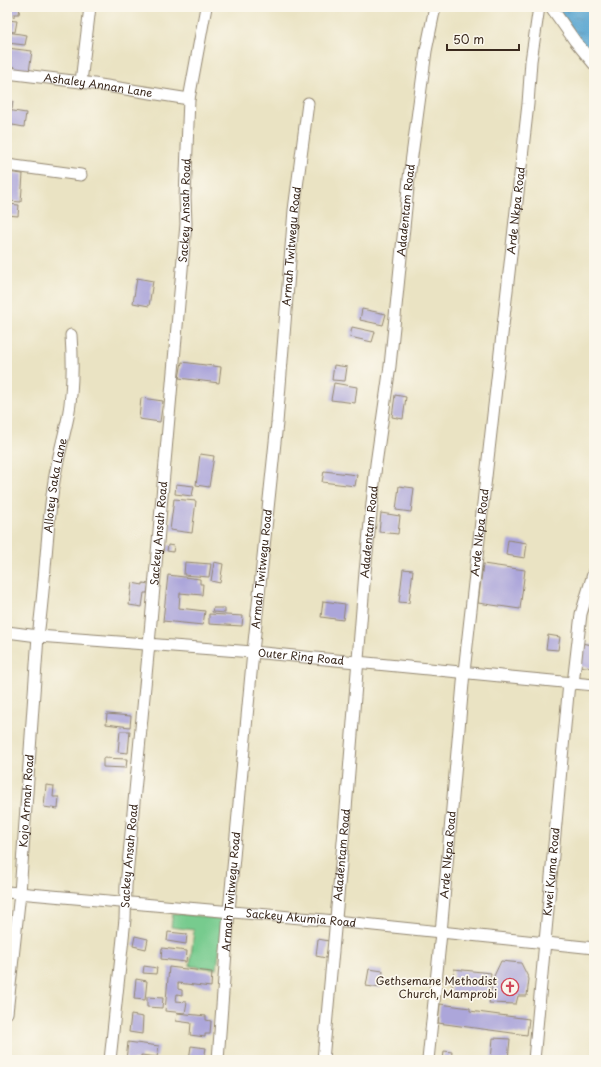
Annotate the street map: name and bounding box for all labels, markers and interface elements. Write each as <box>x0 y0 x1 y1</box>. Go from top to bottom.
scale bar <box>447 26 519 52</box>
text: 50 m <box>453 30 484 48</box>
street label: Ashaley Annan Lane <box>43 69 154 101</box>
street label: Sackey Ansah Road <box>174 157 195 263</box>
street label: Adadentam Road <box>392 162 419 257</box>
street label: Arde Nkpa Road <box>502 166 529 255</box>
street label: Armah Twitwegu Road <box>277 185 305 307</box>
street label: Allotey Saka Lane <box>39 436 71 534</box>
street label: Sackey Ansah Road <box>145 480 171 586</box>
street label: Adadentam Road <box>356 484 382 579</box>
street label: Arde Nkpa Road <box>466 488 493 577</box>
street label: Armah Twitwegu Road <box>246 508 276 630</box>
street label: Outer Ring Road <box>257 644 345 669</box>
street label: Kojo Armah Road <box>14 754 38 848</box>
street label: Sackey Ansah Road <box>116 803 142 908</box>
street label: Adadentam Road <box>329 807 354 902</box>
street label: Arde Nkpa Road <box>435 810 460 899</box>
street label: Kwei Kuma Road <box>538 827 564 917</box>
street label: Armah Twitwegu Road <box>217 831 244 952</box>
street label: Sackey Akumia Road <box>245 904 357 931</box>
place label: Gethsemane Methodist Church, Mamprobi <box>376 972 498 1002</box>
church icon: Gethsemane Methodist Church, Mamprobi <box>500 977 520 997</box>

